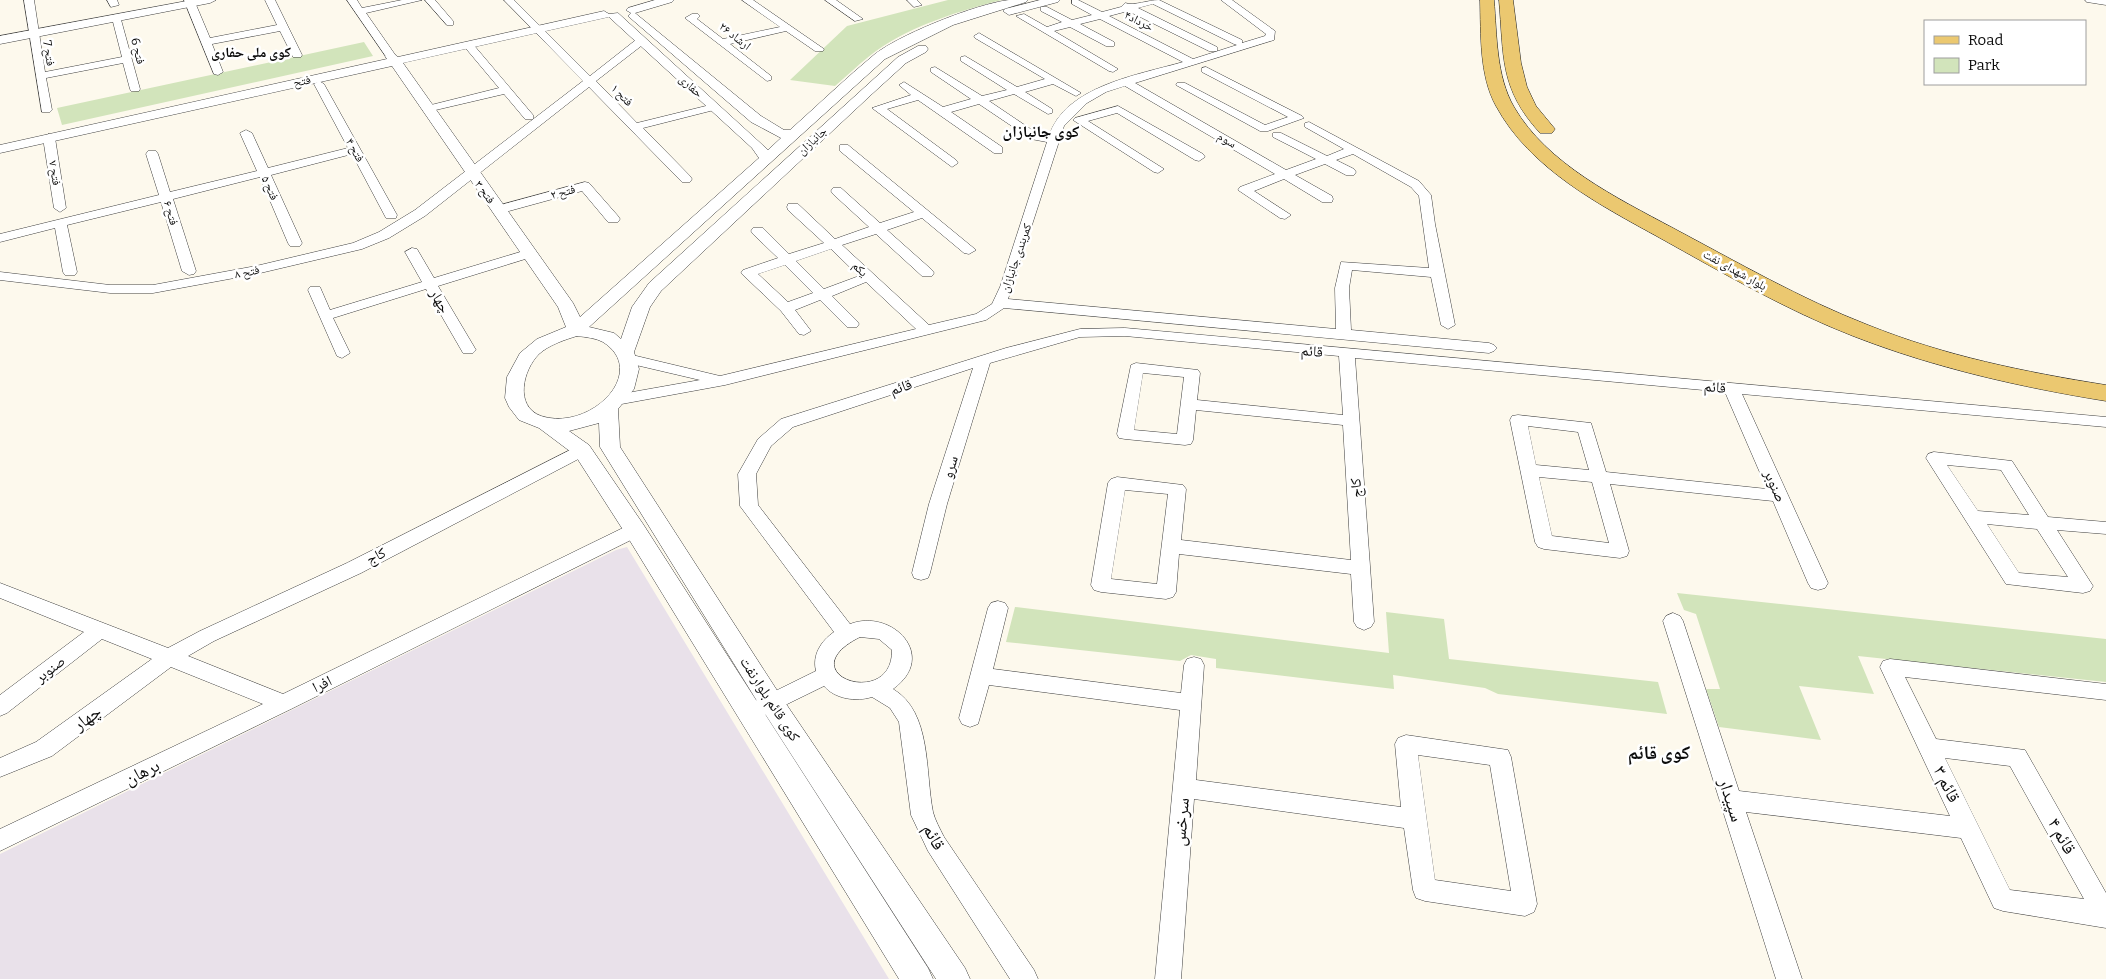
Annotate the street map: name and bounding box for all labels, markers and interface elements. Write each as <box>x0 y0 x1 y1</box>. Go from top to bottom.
street label: خرداد۴ <box>1122 8 1156 34</box>
street label: ارشاد ۲۶ <box>716 19 754 53</box>
legend <box>1924 20 2086 85</box>
text: Road <box>1968 31 2003 49</box>
street label: فتح 6 <box>128 36 148 66</box>
street label: فتح 7 <box>40 39 58 67</box>
district label: کوی ملی حفاری <box>211 44 291 61</box>
text: Park <box>1968 56 2000 74</box>
street label: فتح <box>292 72 312 90</box>
street label: حفاری <box>676 72 706 101</box>
street label: فتح ۱ <box>608 81 636 109</box>
district label: کوی جانبازان <box>1003 122 1079 141</box>
street label: جانبازان <box>794 124 830 158</box>
street label: سوم <box>1215 129 1239 152</box>
street label: فتح ۴ <box>343 136 367 164</box>
street label: فتح ۷ <box>46 159 64 187</box>
street label: فتح ۵ <box>258 174 282 202</box>
street label: فتح ۳ <box>472 178 498 206</box>
street label: فتح ۲ <box>549 182 577 202</box>
street label: فتح ۶ <box>161 199 181 227</box>
street label: کمربندی جانبازان <box>998 222 1035 294</box>
street label: بلوار شهدای نفت <box>1701 247 1769 293</box>
street label: یکم <box>849 258 871 280</box>
street label: فتح ۸ <box>233 263 261 281</box>
street label: چهار <box>425 285 454 317</box>
street label: قائم <box>1300 341 1324 362</box>
street label: قائم <box>888 375 915 400</box>
street label: قائم <box>1703 377 1727 398</box>
street label: سرو <box>938 453 962 481</box>
street label: صنوبر <box>1760 466 1790 505</box>
street label: کاج <box>1346 478 1367 498</box>
street label: کاج <box>363 544 389 569</box>
street label: صنوبر <box>31 652 69 687</box>
street label: کوی قائم بلوارنفت <box>735 653 804 745</box>
street label: افرا <box>309 672 335 696</box>
street label: چهار <box>68 700 106 736</box>
district label: کوی قائم <box>1628 741 1691 765</box>
street label: برهان <box>121 754 163 790</box>
street label: قائم ۳ <box>1928 762 1965 806</box>
street label: سپیدار <box>1713 774 1748 825</box>
street label: سرخس <box>1168 797 1194 847</box>
street label: قائم ۴ <box>2042 814 2081 859</box>
street label: قائم <box>917 820 950 854</box>

